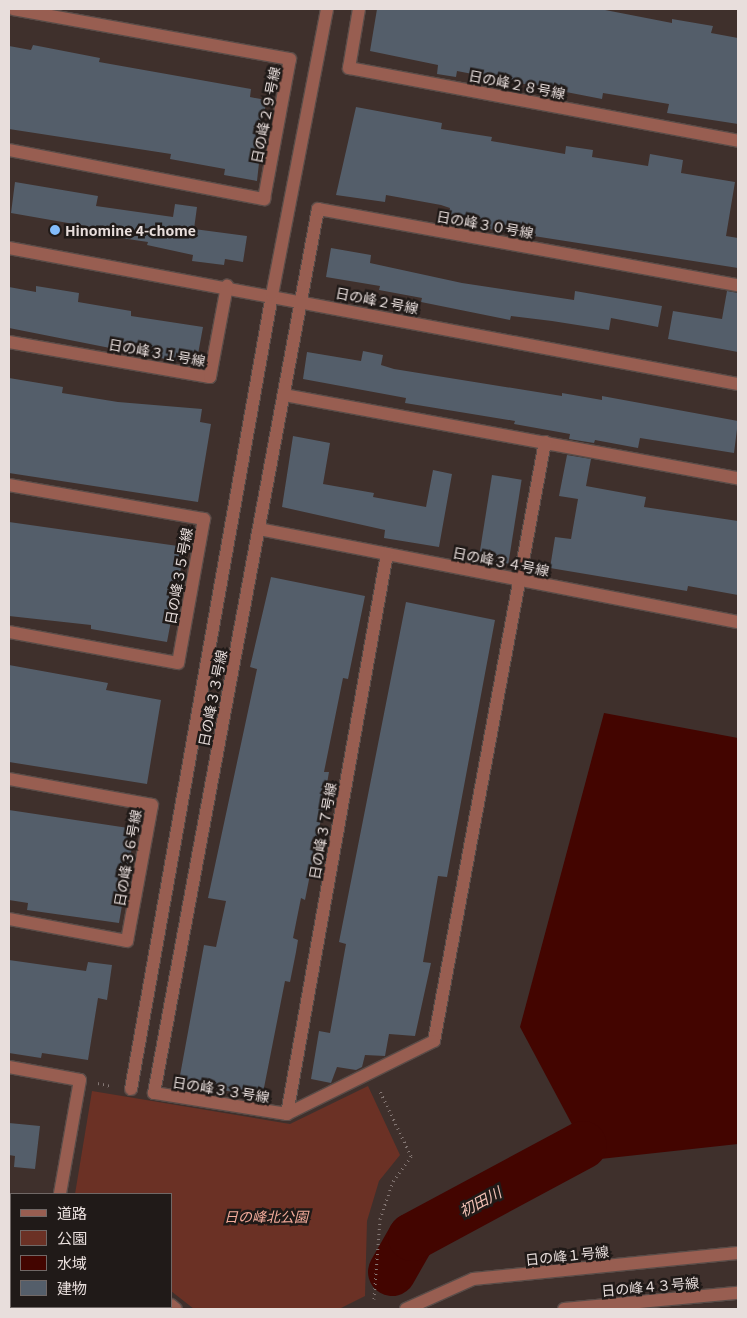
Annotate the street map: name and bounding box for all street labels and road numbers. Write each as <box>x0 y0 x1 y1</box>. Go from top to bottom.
street label: 日の峰２９号線 <box>247 65 283 165</box>
street label: 日の峰２８号線 <box>467 66 567 102</box>
street label: 日の峰３０号線 <box>435 207 535 241</box>
street label: 日の峰２号線 <box>334 284 420 316</box>
street label: 日の峰３１号線 <box>107 335 207 369</box>
street label: 日の峰３５号線 <box>161 526 195 626</box>
street label: 日の峰３４号線 <box>451 543 551 579</box>
street label: 日の峰３３号線 <box>194 648 230 748</box>
street label: 日の峰３７号線 <box>305 781 339 881</box>
street label: 日の峰３６号線 <box>110 808 144 908</box>
street label: 日の峰３３号線 <box>171 1073 271 1105</box>
street label: 日の峰１号線 <box>524 1242 610 1268</box>
street label: 日の峰４３号線 <box>600 1273 700 1299</box>

